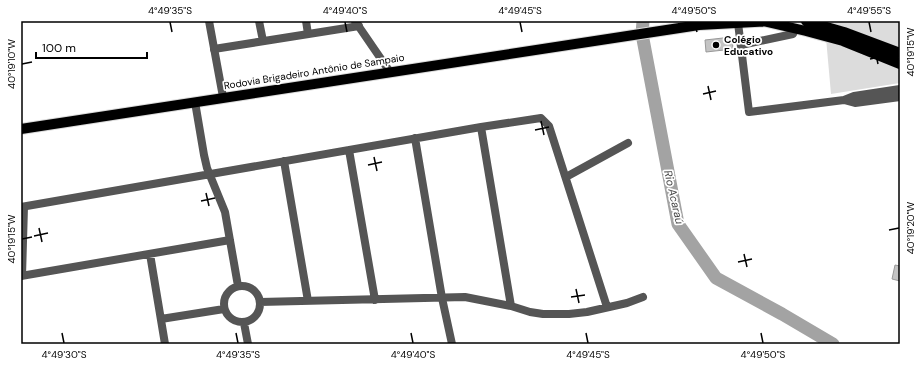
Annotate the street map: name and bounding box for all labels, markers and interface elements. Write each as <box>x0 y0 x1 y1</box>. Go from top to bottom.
text: 4°49'35"S <box>148 4 192 17</box>
text: 4°49'40"S <box>323 4 367 17</box>
text: 4°49'45"S <box>498 4 542 17</box>
text: 4°49'50"S <box>672 4 717 17</box>
text: 4°49'55"S <box>847 4 891 17</box>
text: 40°19'15"W <box>904 27 917 76</box>
place label: Colégio Educativo <box>724 33 773 58</box>
scale bar <box>36 34 147 60</box>
text: 40°19'10"W <box>5 39 18 89</box>
text: 100 m <box>42 40 76 56</box>
marker: Colégio Educativo <box>711 40 721 50</box>
street label: Rodovia Brigadeiro Antônio de Sampaio <box>223 51 405 92</box>
water label: Rio Acaraú <box>661 169 687 226</box>
text: 40°19'20"W <box>904 201 917 254</box>
text: 40°19'15"W <box>5 214 18 263</box>
text: 4°49'30"S <box>42 348 87 361</box>
text: 4°49'35"S <box>216 348 260 361</box>
text: 4°49'40"S <box>391 348 435 361</box>
text: 4°49'45"S <box>566 348 610 361</box>
text: 4°49'50"S <box>741 348 786 361</box>

